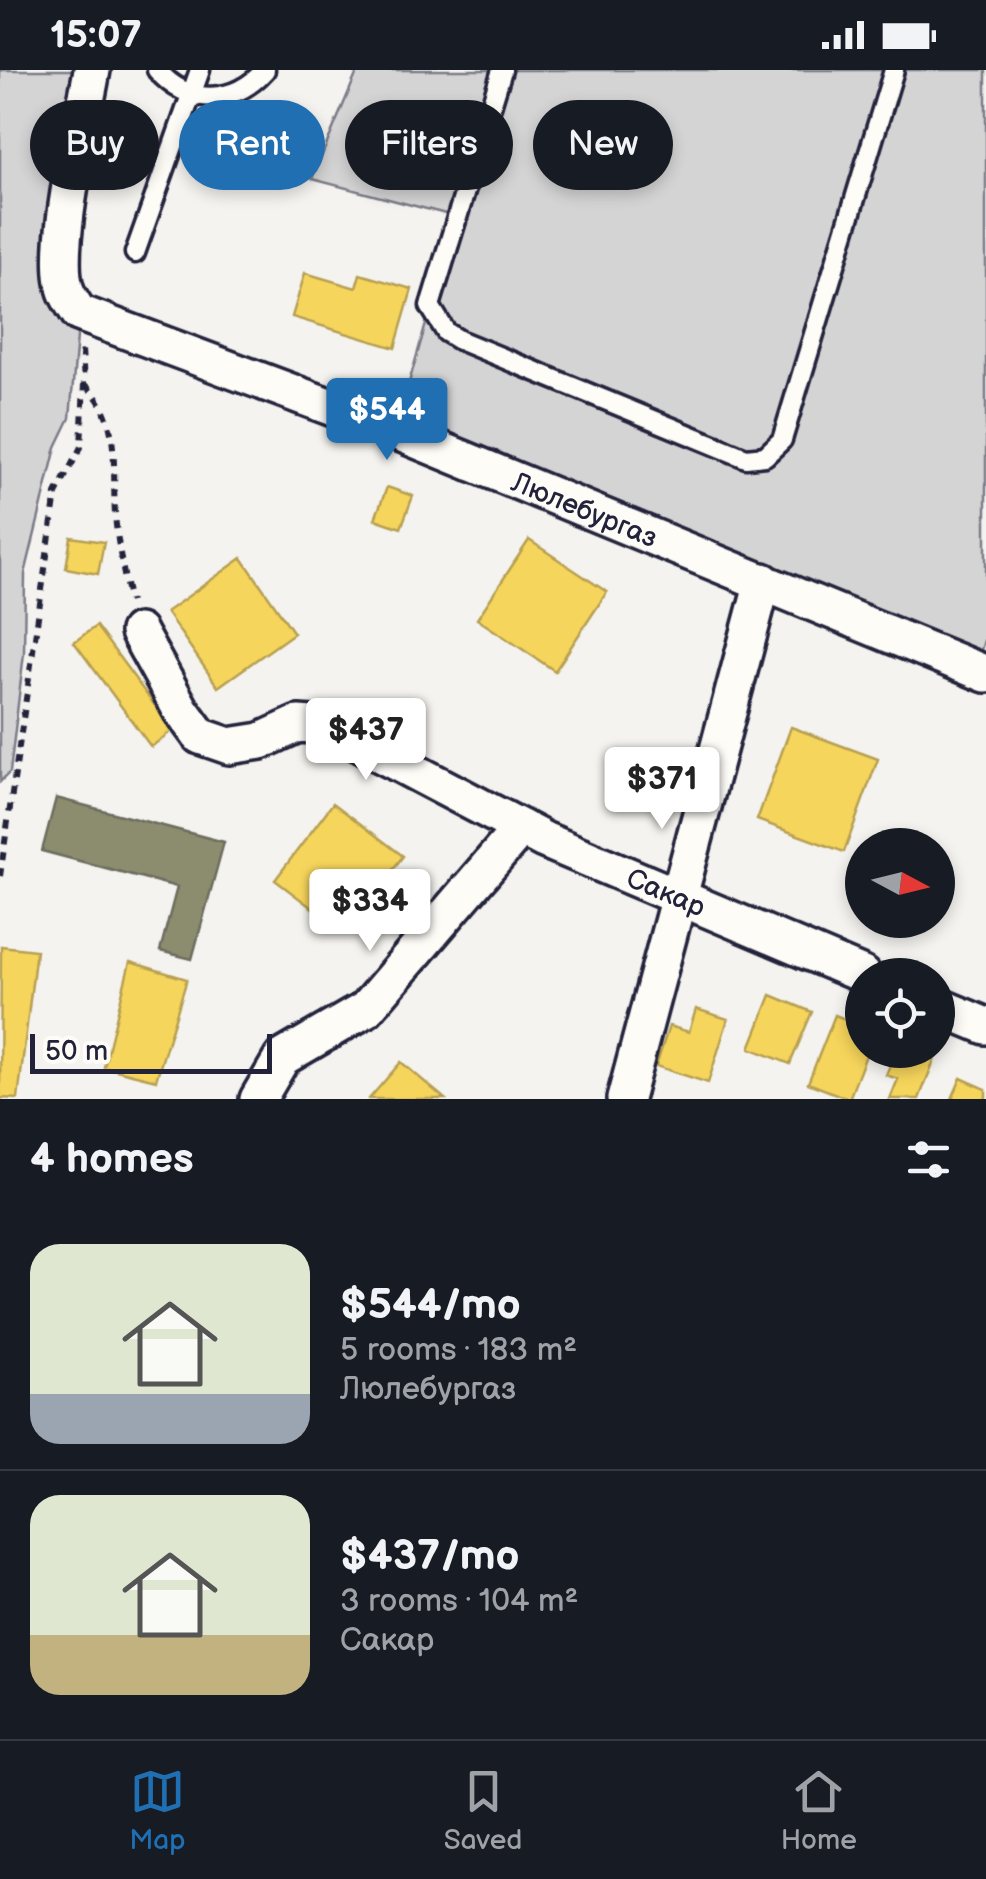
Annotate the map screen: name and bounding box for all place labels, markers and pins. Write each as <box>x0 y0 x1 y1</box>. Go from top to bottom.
pin: $544 <box>328 378 446 463</box>
pin: $437 <box>307 698 425 783</box>
pin: $371 <box>603 747 721 832</box>
pin: $334 <box>311 869 429 954</box>

